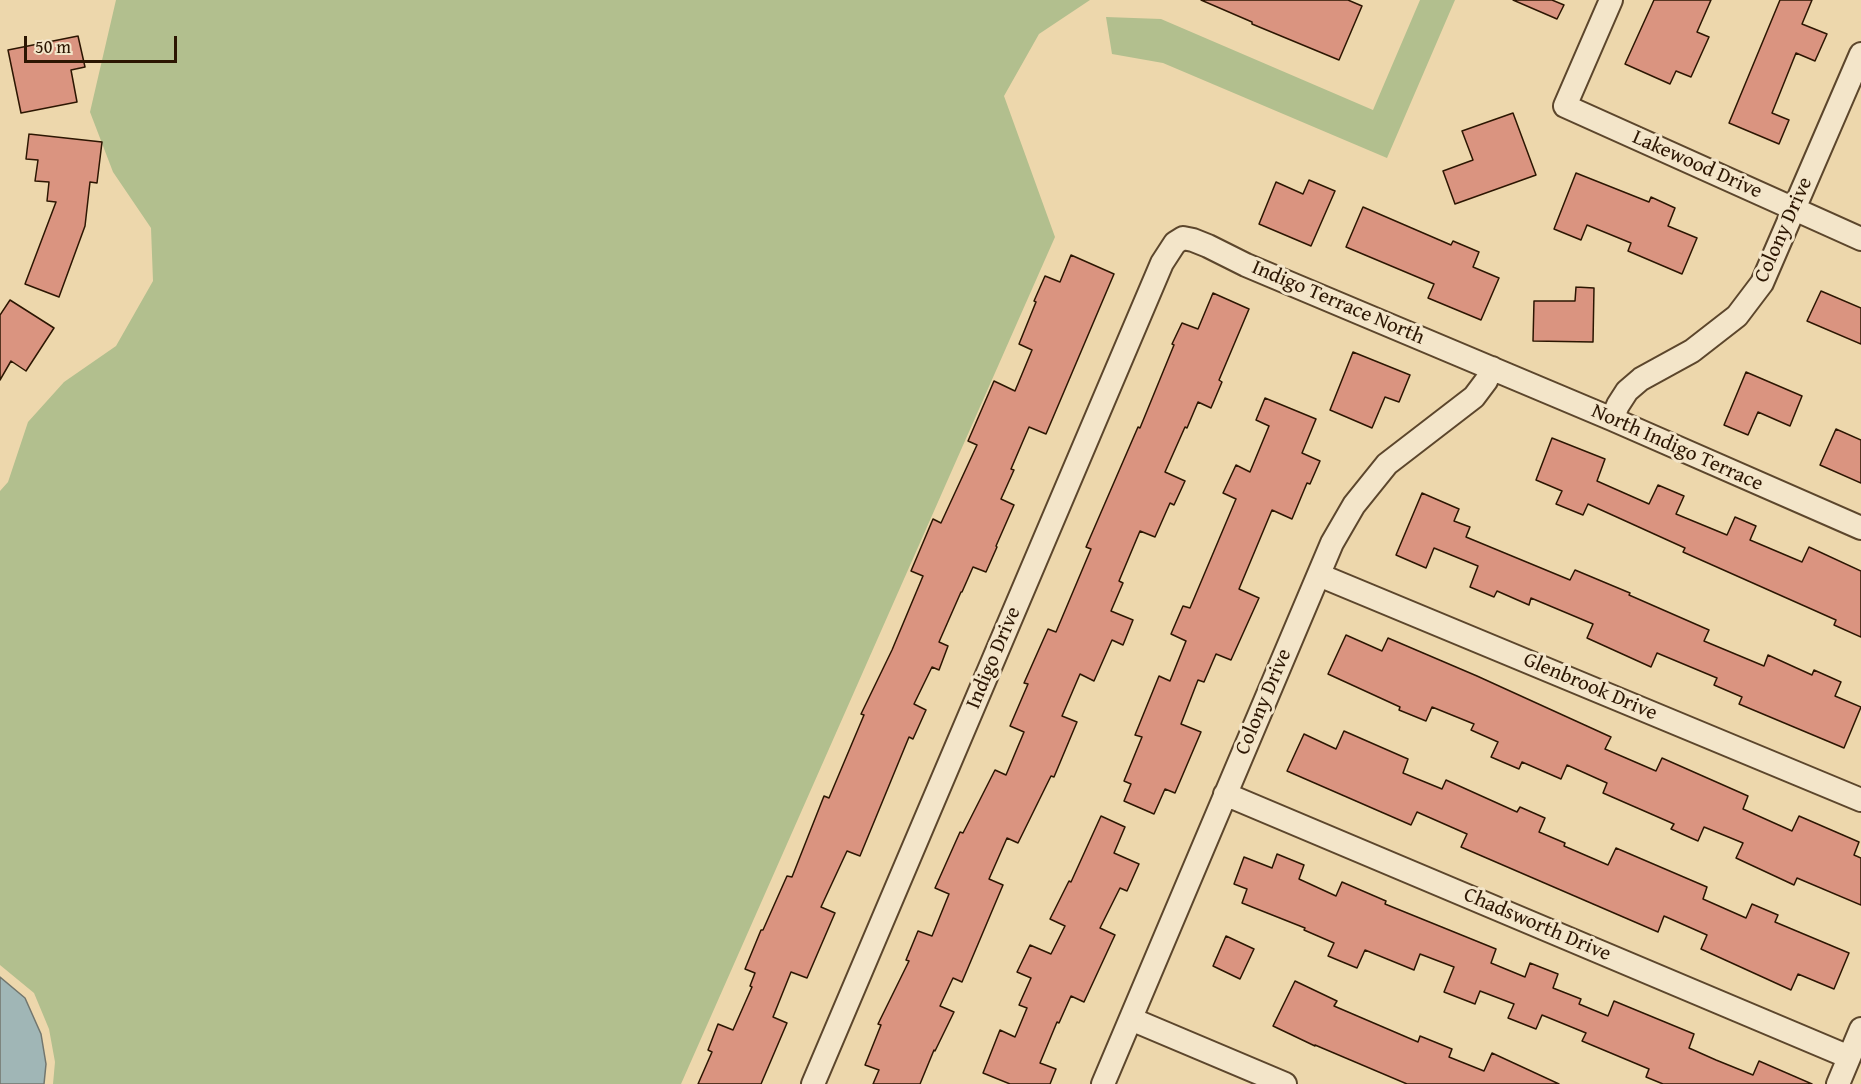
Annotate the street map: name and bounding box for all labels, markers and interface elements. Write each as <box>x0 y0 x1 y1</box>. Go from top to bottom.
scale bar <box>27 24 180 62</box>
text: 50 m <box>35 33 71 60</box>
street label: Lakewood Drive <box>1628 125 1766 205</box>
street label: Colony Drive <box>1750 173 1818 287</box>
street label: Indigo Terrace North <box>1248 255 1428 351</box>
street label: North Indigo Terrace <box>1587 399 1767 497</box>
street label: Indigo Drive <box>961 603 1027 713</box>
street label: Colony Drive <box>1230 645 1298 759</box>
street label: Glenbrook Drive <box>1519 647 1661 727</box>
street label: Chadsworth Drive <box>1460 883 1614 967</box>

